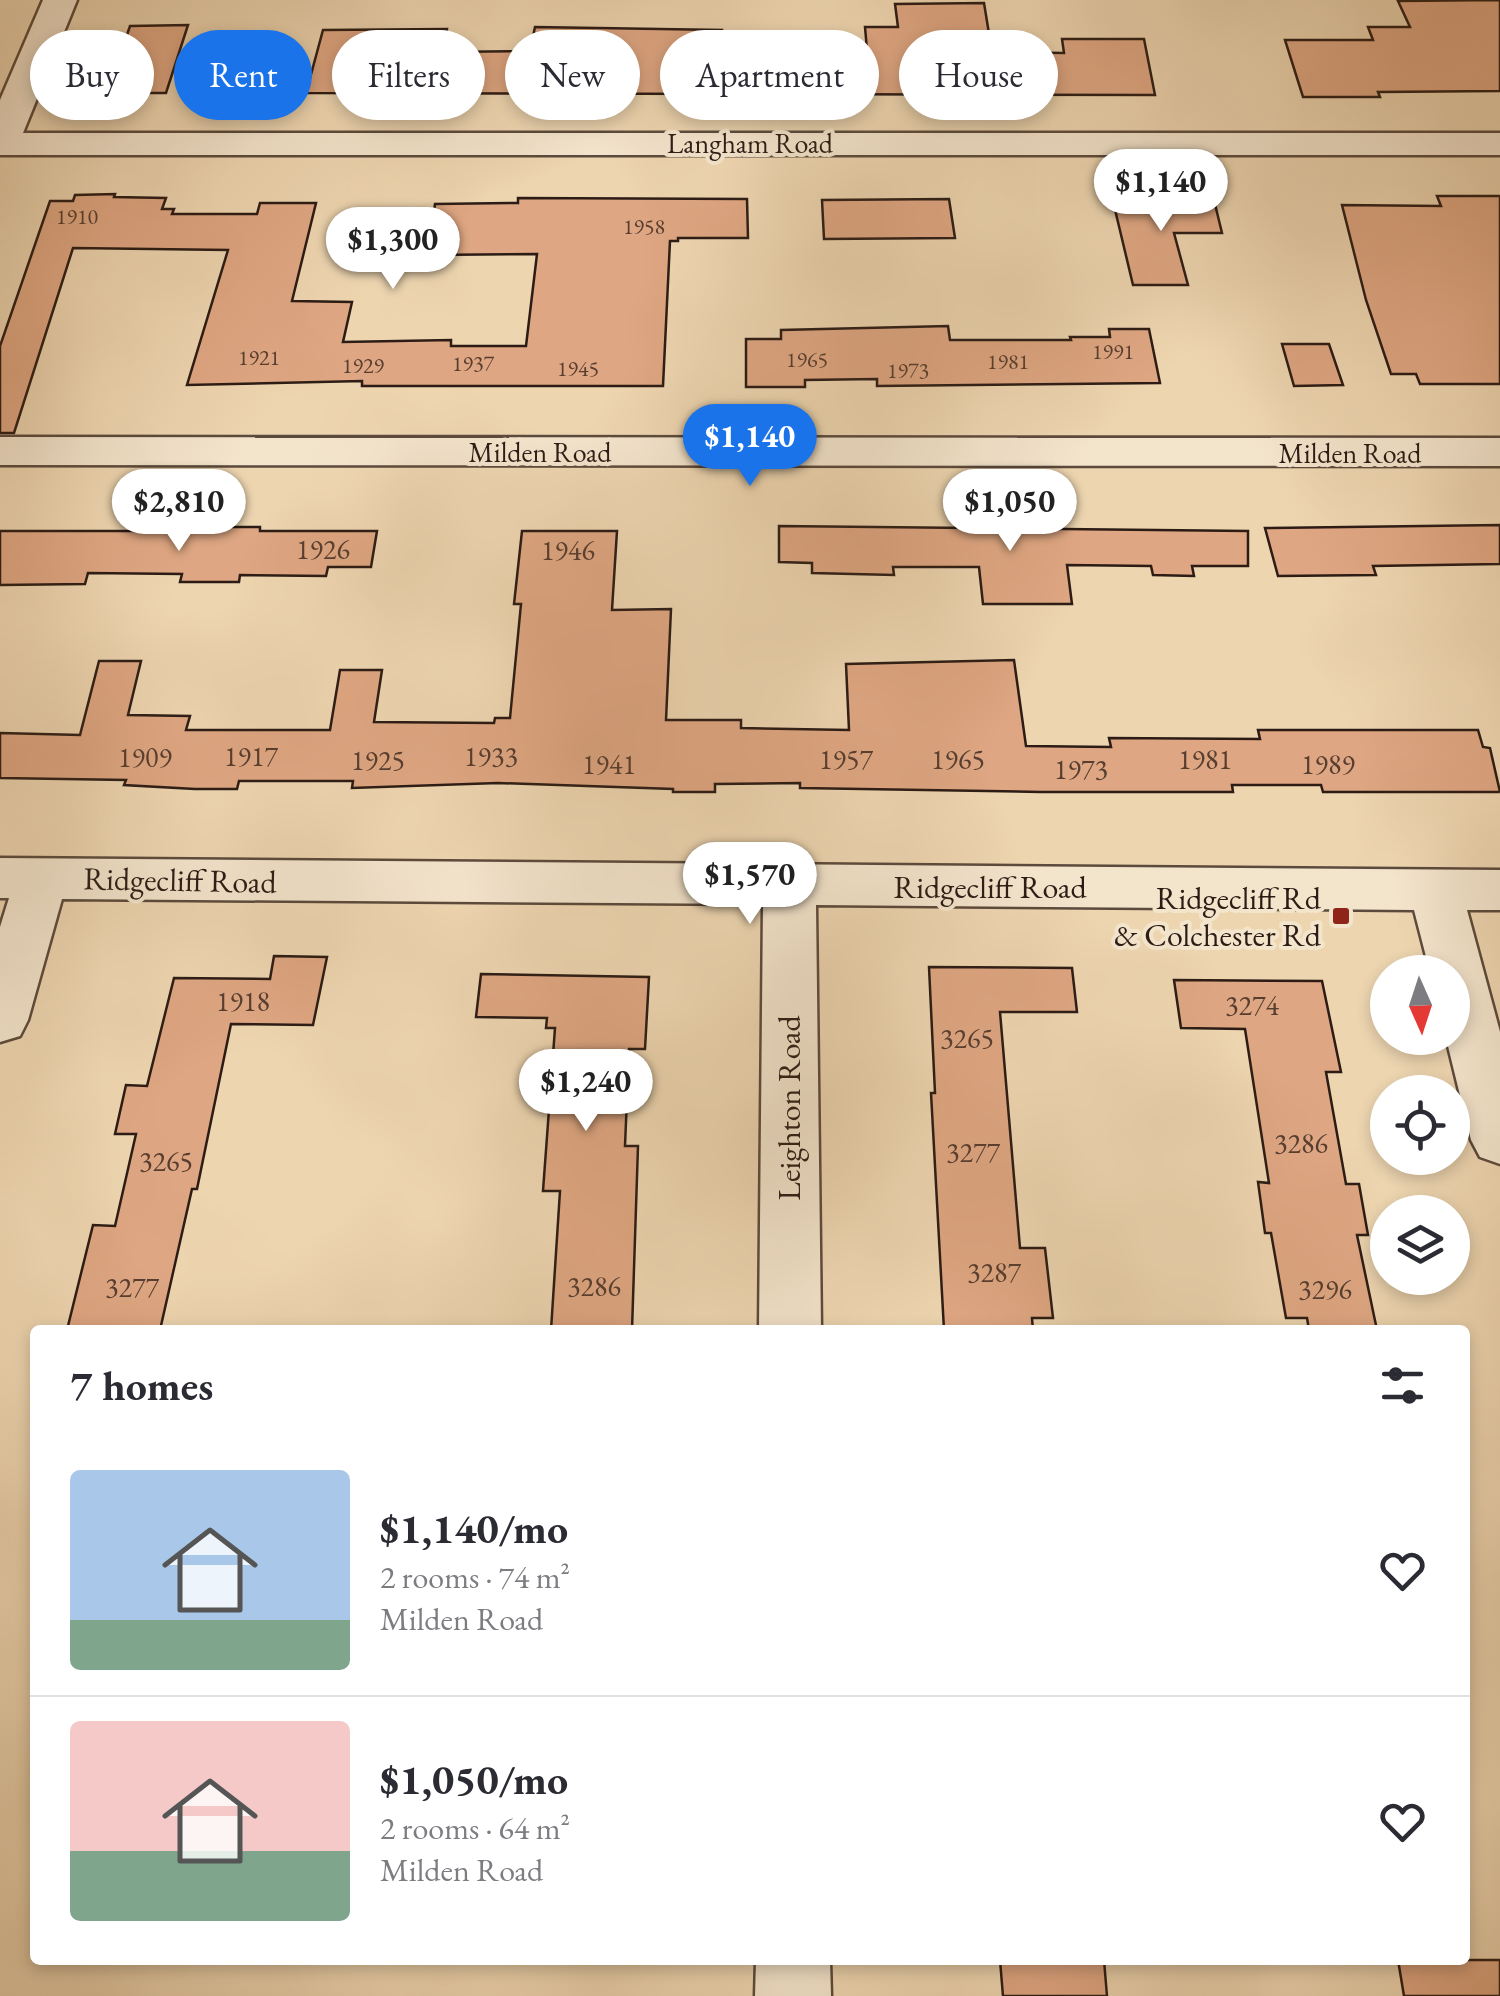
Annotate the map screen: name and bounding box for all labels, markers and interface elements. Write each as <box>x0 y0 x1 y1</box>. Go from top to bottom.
chip: Buy <box>30 30 154 120</box>
chip: Rent <box>174 30 312 120</box>
chip: Filters <box>332 30 485 120</box>
chip: New <box>505 30 640 120</box>
chip: Apartment <box>660 30 879 120</box>
chip: House <box>899 30 1058 120</box>
street label: Langham Road <box>667 125 834 161</box>
pin: $1,140 <box>1080 149 1242 234</box>
text: $1,140 <box>1116 160 1206 202</box>
house number: 1910 <box>56 202 99 231</box>
pin: $1,300 <box>312 207 474 292</box>
house number: 1958 <box>623 212 665 241</box>
text: $1,300 <box>348 218 438 260</box>
house number: 1991 <box>1092 337 1134 366</box>
house number: 1921 <box>238 343 280 372</box>
house number: 1965 <box>786 345 828 374</box>
house number: 1981 <box>987 347 1029 376</box>
house number: 1937 <box>452 349 495 378</box>
house number: 1929 <box>342 351 385 380</box>
house number: 1945 <box>557 354 599 383</box>
house number: 1973 <box>887 356 929 385</box>
pin: $1,140 <box>669 404 831 489</box>
text: $1,140 <box>705 415 795 457</box>
street label: Milden Road <box>469 434 612 470</box>
street label: Milden Road <box>1279 435 1422 471</box>
pin: $2,810 <box>98 469 260 554</box>
pin: $1,050 <box>929 469 1091 554</box>
text: $2,810 <box>134 480 224 522</box>
text: $1,050 <box>965 480 1055 522</box>
house number: 1926 <box>296 531 350 567</box>
house number: 1946 <box>541 532 595 568</box>
house number: 1917 <box>224 738 278 774</box>
house number: 1933 <box>464 738 518 774</box>
house number: 1909 <box>118 739 172 775</box>
house number: 1957 <box>819 741 873 777</box>
house number: 1965 <box>931 741 985 777</box>
house number: 1981 <box>1178 741 1232 777</box>
house number: 1925 <box>351 742 405 778</box>
house number: 1941 <box>582 746 636 782</box>
house number: 1989 <box>1301 746 1355 782</box>
house number: 1973 <box>1054 751 1108 787</box>
pin: $1,570 <box>669 842 831 927</box>
text: $1,570 <box>705 853 795 895</box>
street label: Ridgecliff Road <box>83 857 278 903</box>
street label: Ridgecliff Road <box>893 866 1087 908</box>
place label: Ridgecliff Rd & Colchester Rd <box>1114 877 1322 956</box>
marker: Ridgecliff Rd & Colchester Rd <box>1330 905 1352 927</box>
north arrow <box>1370 955 1470 1055</box>
map controls <box>1370 955 1470 1295</box>
house number: 1918 <box>216 983 270 1019</box>
house number: 3274 <box>1225 987 1279 1023</box>
street label: Leighton Road <box>768 1014 810 1201</box>
house number: 3265 <box>940 1020 994 1056</box>
pin: $1,240 <box>505 1049 667 1134</box>
text: $1,240 <box>541 1060 631 1102</box>
button: locate <box>1370 1075 1470 1175</box>
house number: 3286 <box>1274 1125 1328 1161</box>
house number: 3277 <box>946 1134 1000 1170</box>
house number: 3265 <box>139 1143 193 1179</box>
button: layers <box>1370 1195 1470 1295</box>
house number: 3287 <box>967 1254 1021 1290</box>
house number: 3286 <box>567 1268 621 1304</box>
house number: 3277 <box>105 1269 159 1305</box>
house number: 3296 <box>1298 1271 1352 1307</box>
text: 7 homes <box>70 1358 213 1413</box>
icon: filters <box>1375 1358 1430 1413</box>
text: $1,140/mo <box>380 1501 568 1556</box>
icon: home <box>150 1510 270 1630</box>
icon: heart <box>1375 1543 1430 1598</box>
text: 2 rooms · 74 m² <box>380 1556 570 1598</box>
text: Milden Road <box>380 1598 543 1640</box>
text: $1,050/mo <box>380 1752 568 1807</box>
icon: home <box>150 1761 270 1881</box>
icon: heart <box>1375 1794 1430 1849</box>
text: 2 rooms · 64 m² <box>380 1807 570 1849</box>
text: Milden Road <box>380 1849 543 1891</box>

